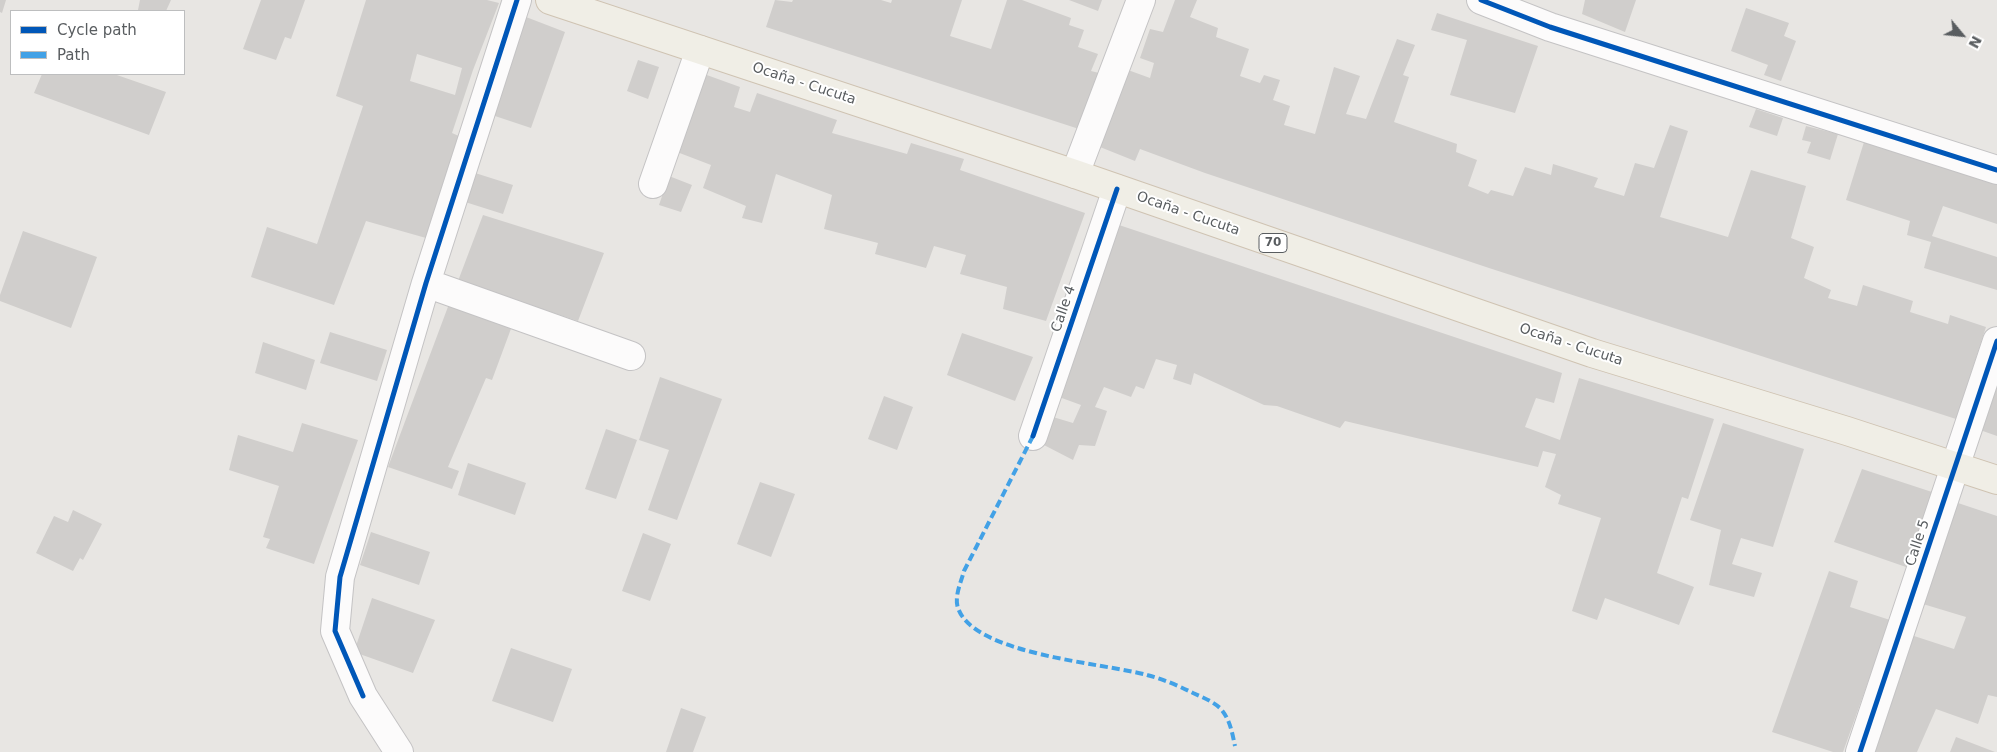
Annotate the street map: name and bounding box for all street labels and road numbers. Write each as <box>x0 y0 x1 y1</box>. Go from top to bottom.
street label: Ocaña - Cucuta <box>750 59 858 109</box>
street label: Ocaña - Cucuta <box>1134 188 1242 240</box>
road number: 70 <box>1259 234 1287 252</box>
street label: Calle 4 <box>1048 284 1080 334</box>
street label: Ocaña - Cucuta <box>1517 320 1625 370</box>
street label: Calle 5 <box>1903 518 1933 568</box>

